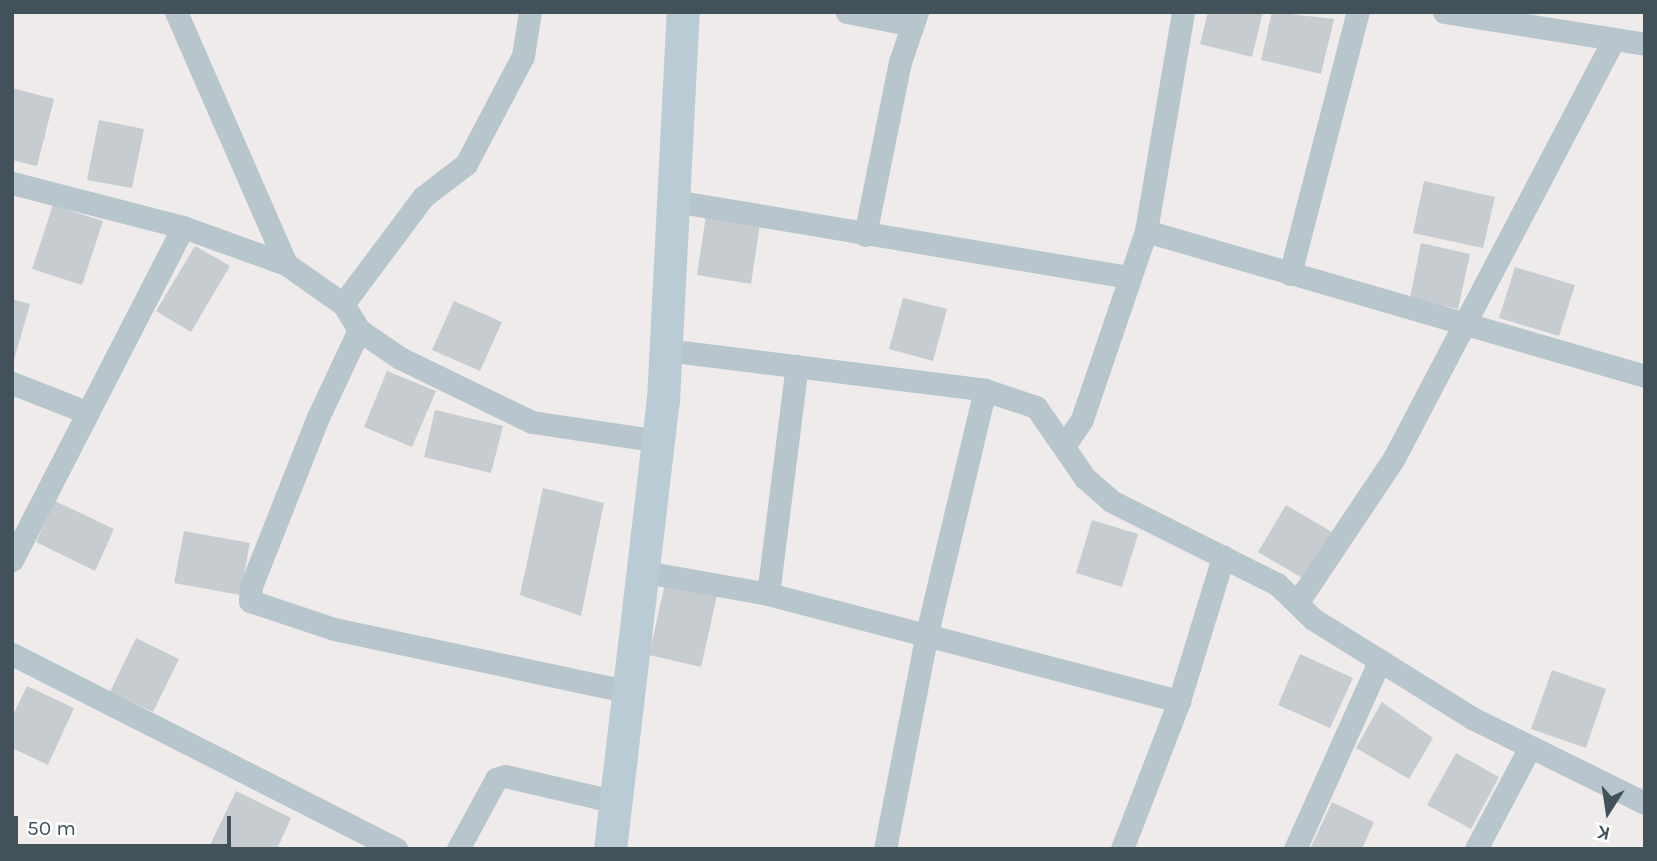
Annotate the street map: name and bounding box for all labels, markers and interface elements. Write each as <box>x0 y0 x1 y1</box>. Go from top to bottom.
north arrow <box>1573 777 1643 847</box>
scale bar <box>18 802 234 846</box>
text: 50 m <box>27 816 76 840</box>
text: K <box>1595 820 1612 845</box>

